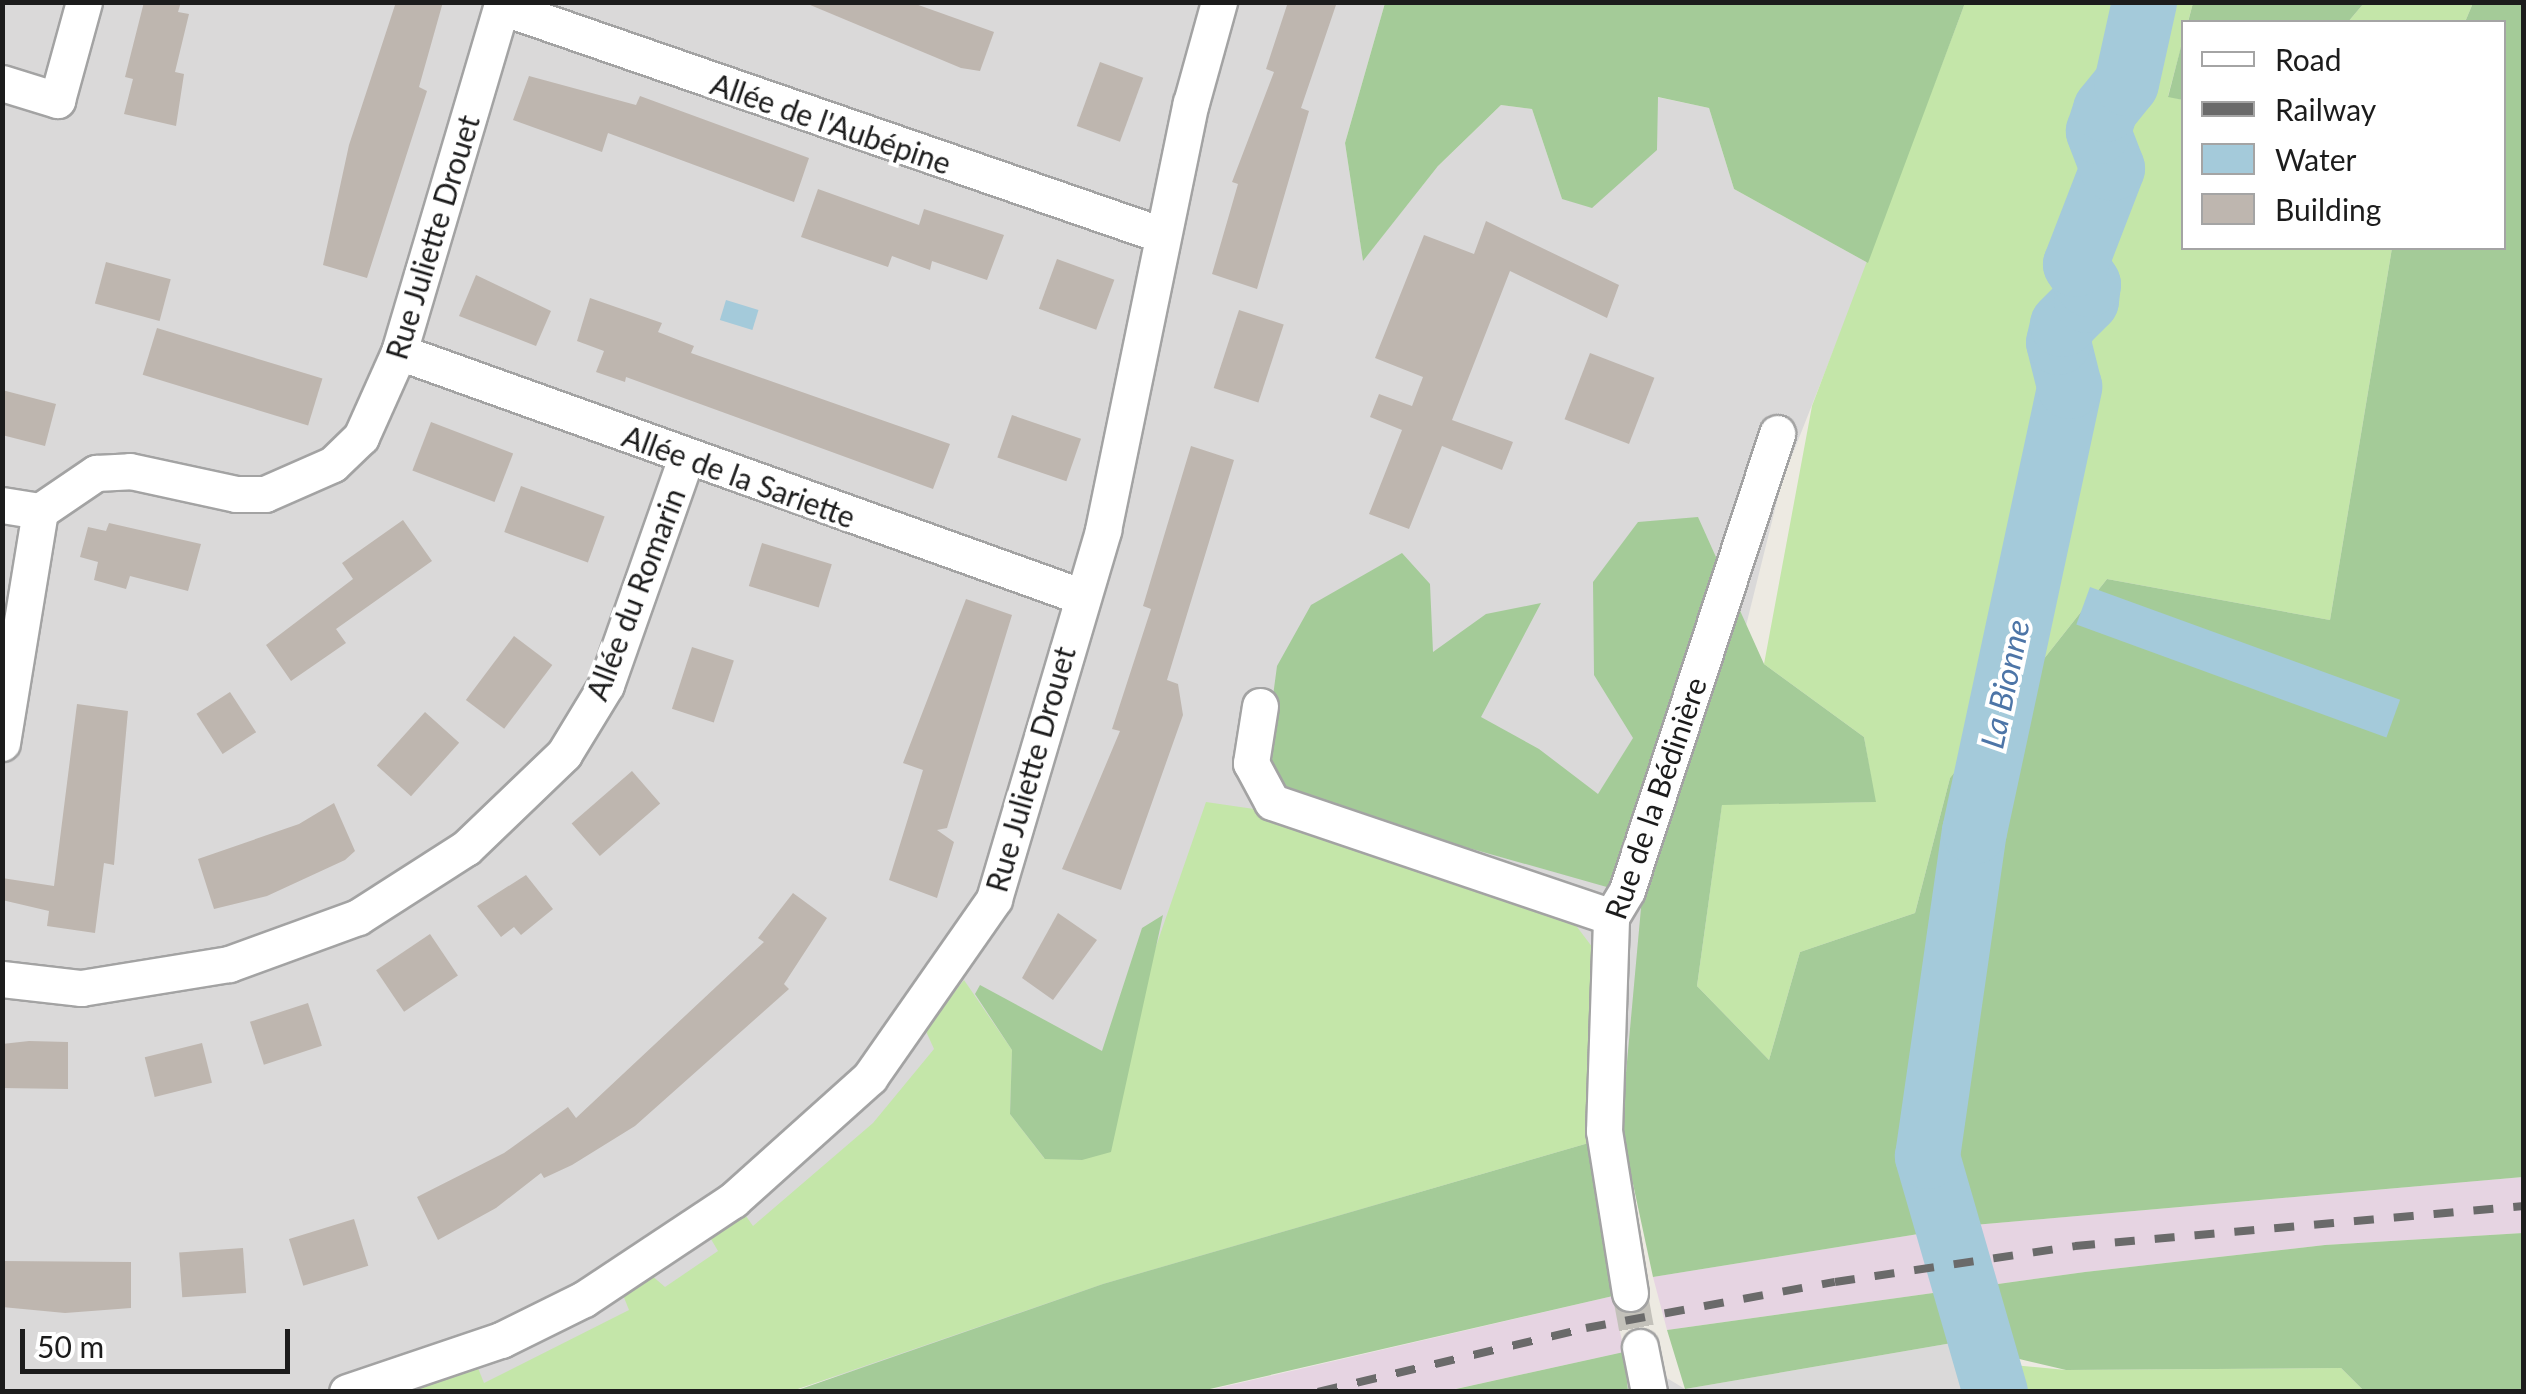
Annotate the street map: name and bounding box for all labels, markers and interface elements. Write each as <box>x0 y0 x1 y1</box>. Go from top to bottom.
legend <box>2181 20 2506 250</box>
text: Road <box>2275 41 2342 77</box>
street label: Allée de l'Aubépine <box>706 65 956 181</box>
text: Railway <box>2275 91 2376 127</box>
street label: Rue Juliette Drouet <box>378 110 486 364</box>
text: Water <box>2275 141 2357 177</box>
text: Building <box>2275 191 2381 227</box>
street label: Allée de la Sariette <box>618 417 860 535</box>
street label: Allée du Romarin <box>578 483 692 705</box>
water label: La Bionne <box>1973 616 2037 752</box>
street label: Rue Juliette Drouet <box>978 642 1082 896</box>
street label: Rue de la Bédinière <box>1597 672 1713 924</box>
scale bar <box>25 1309 295 1371</box>
text: 50 m <box>37 1328 104 1364</box>

